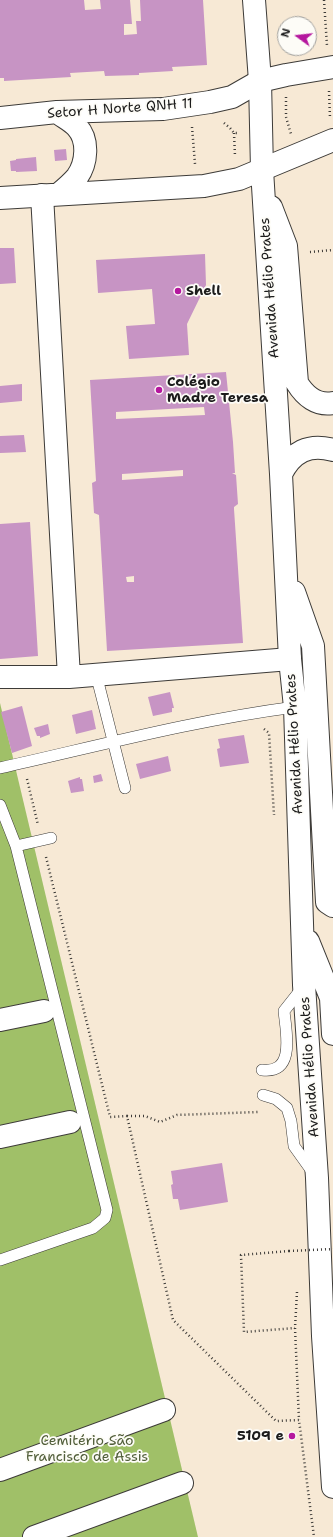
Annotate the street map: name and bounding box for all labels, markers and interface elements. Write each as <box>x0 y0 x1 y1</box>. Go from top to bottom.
north arrow <box>277 16 317 56</box>
text: N <box>278 27 294 39</box>
street label: Setor H Norte QNH 11 <box>47 96 193 122</box>
street label: Avenida Hélio Prates <box>257 217 283 359</box>
place label: Shell <box>186 283 221 299</box>
marker: Shell <box>173 286 183 296</box>
place label: Colégio Madre Teresa <box>167 374 268 406</box>
marker: Colégio Madre Teresa <box>154 385 164 395</box>
street label: Avenida Hélio Prates <box>283 673 307 815</box>
street label: Avenida Hélio Prates <box>297 996 323 1138</box>
place label: 5109 e <box>237 1428 284 1444</box>
marker: 5109 e <box>287 1431 297 1441</box>
park label: Cemitério São Francisco de Assis <box>26 1433 148 1466</box>

